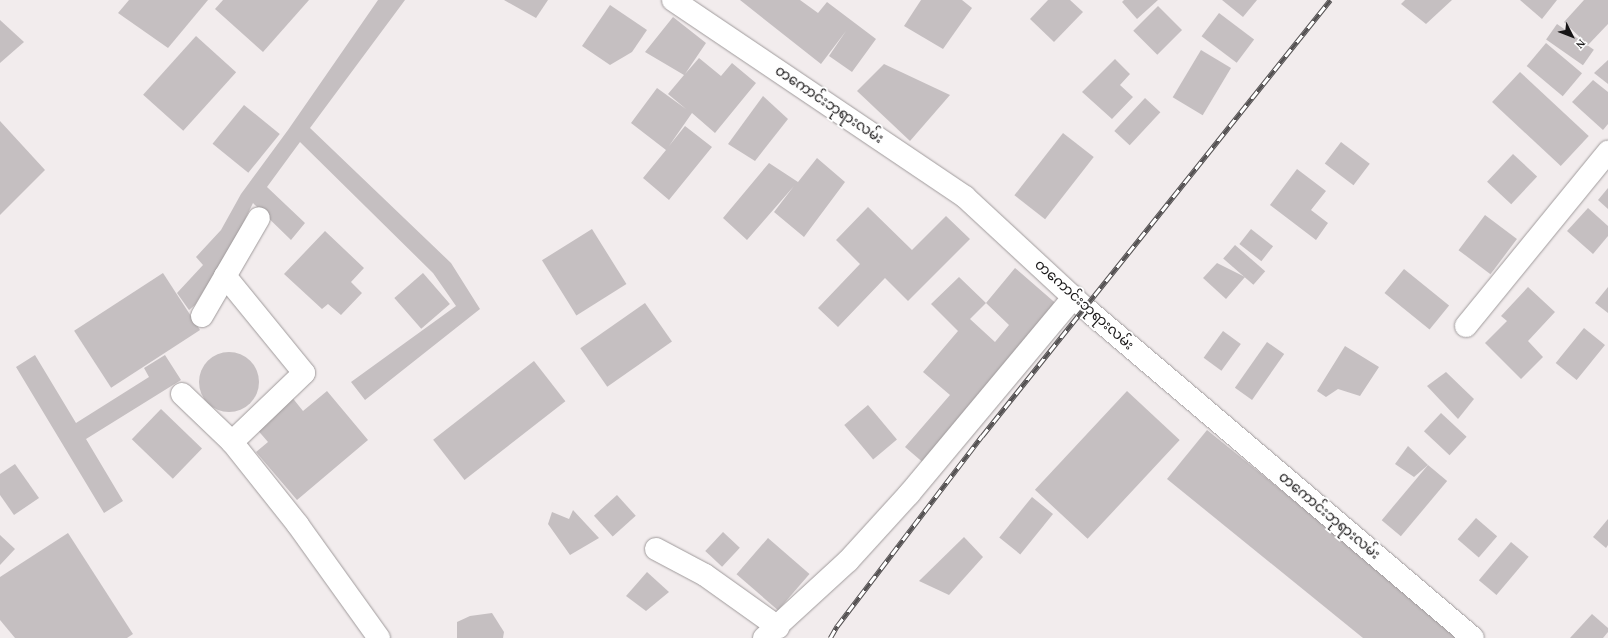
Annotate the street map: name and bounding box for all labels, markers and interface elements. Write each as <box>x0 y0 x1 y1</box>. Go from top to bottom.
north arrow <box>1552 16 1592 56</box>
text: N <box>1574 37 1588 51</box>
street label: တကောင်းဘုရားလမ်း <box>772 62 886 148</box>
street label: တကောင်းဘုရားလမ်း <box>1031 256 1137 354</box>
street label: တကောင်းဘုရားလမ်း <box>1275 469 1383 563</box>

